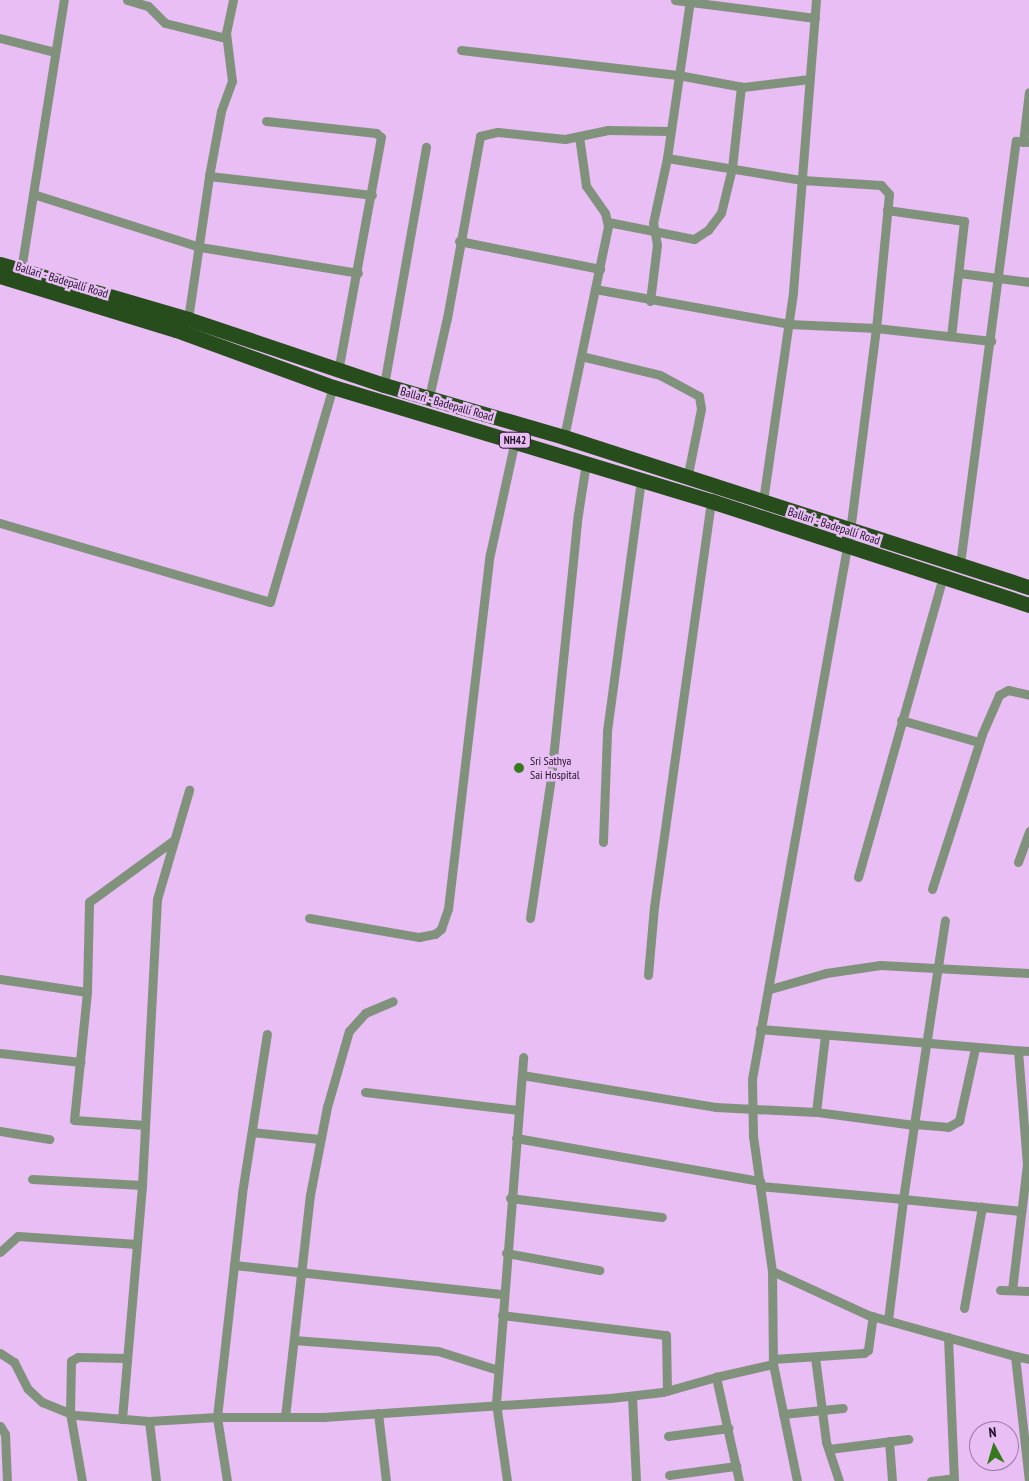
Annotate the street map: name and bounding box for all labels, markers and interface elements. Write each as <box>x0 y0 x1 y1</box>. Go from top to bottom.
street label: Ballari - Badepalli Road <box>13 259 111 301</box>
street label: Ballari - Badepalli Road <box>398 384 496 424</box>
road number: NH42 <box>499 432 531 448</box>
street label: Ballari - Badepalli Road <box>786 504 882 548</box>
place label: Sri Sathya Sai Hospital <box>530 754 579 782</box>
marker: Sri Sathya Sai Hospital <box>512 761 526 775</box>
north arrow <box>969 1421 1019 1471</box>
text: N <box>988 1423 997 1441</box>

